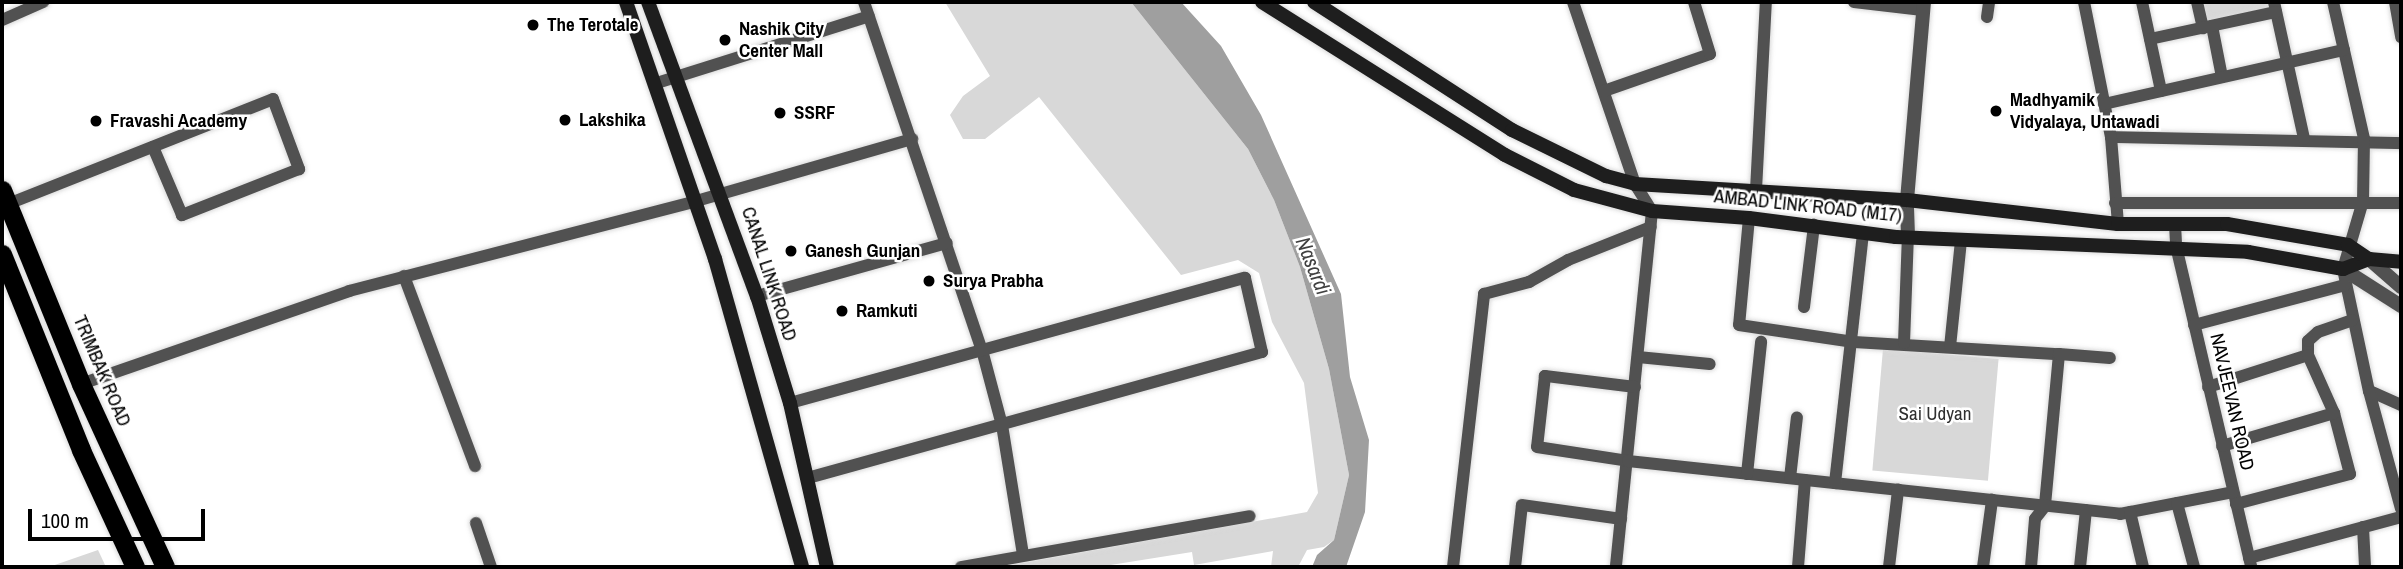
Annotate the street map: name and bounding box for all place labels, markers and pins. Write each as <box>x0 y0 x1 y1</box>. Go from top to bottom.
place label: The Terotale <box>547 14 639 36</box>
marker: The Terotale <box>525 17 541 33</box>
place label: Nashik City Center Mall <box>739 18 824 62</box>
marker: Nashik City Center Mall <box>717 32 733 48</box>
place label: Madhyamik Vidyalaya, Untawadi <box>2010 89 2160 133</box>
place label: SSRF <box>794 102 836 124</box>
marker: Madhyamik Vidyalaya, Untawadi <box>1988 103 2004 119</box>
marker: SSRF <box>772 105 788 121</box>
place label: Lakshika <box>579 109 646 131</box>
place label: Fravashi Academy <box>110 110 248 132</box>
marker: Lakshika <box>557 112 573 128</box>
marker: Fravashi Academy <box>88 113 104 129</box>
place label: Ganesh Gunjan <box>805 240 920 262</box>
marker: Ganesh Gunjan <box>783 243 799 259</box>
place label: Surya Prabha <box>943 270 1043 292</box>
marker: Surya Prabha <box>921 273 937 289</box>
place label: Ramkuti <box>856 300 917 322</box>
marker: Ramkuti <box>834 303 850 319</box>

